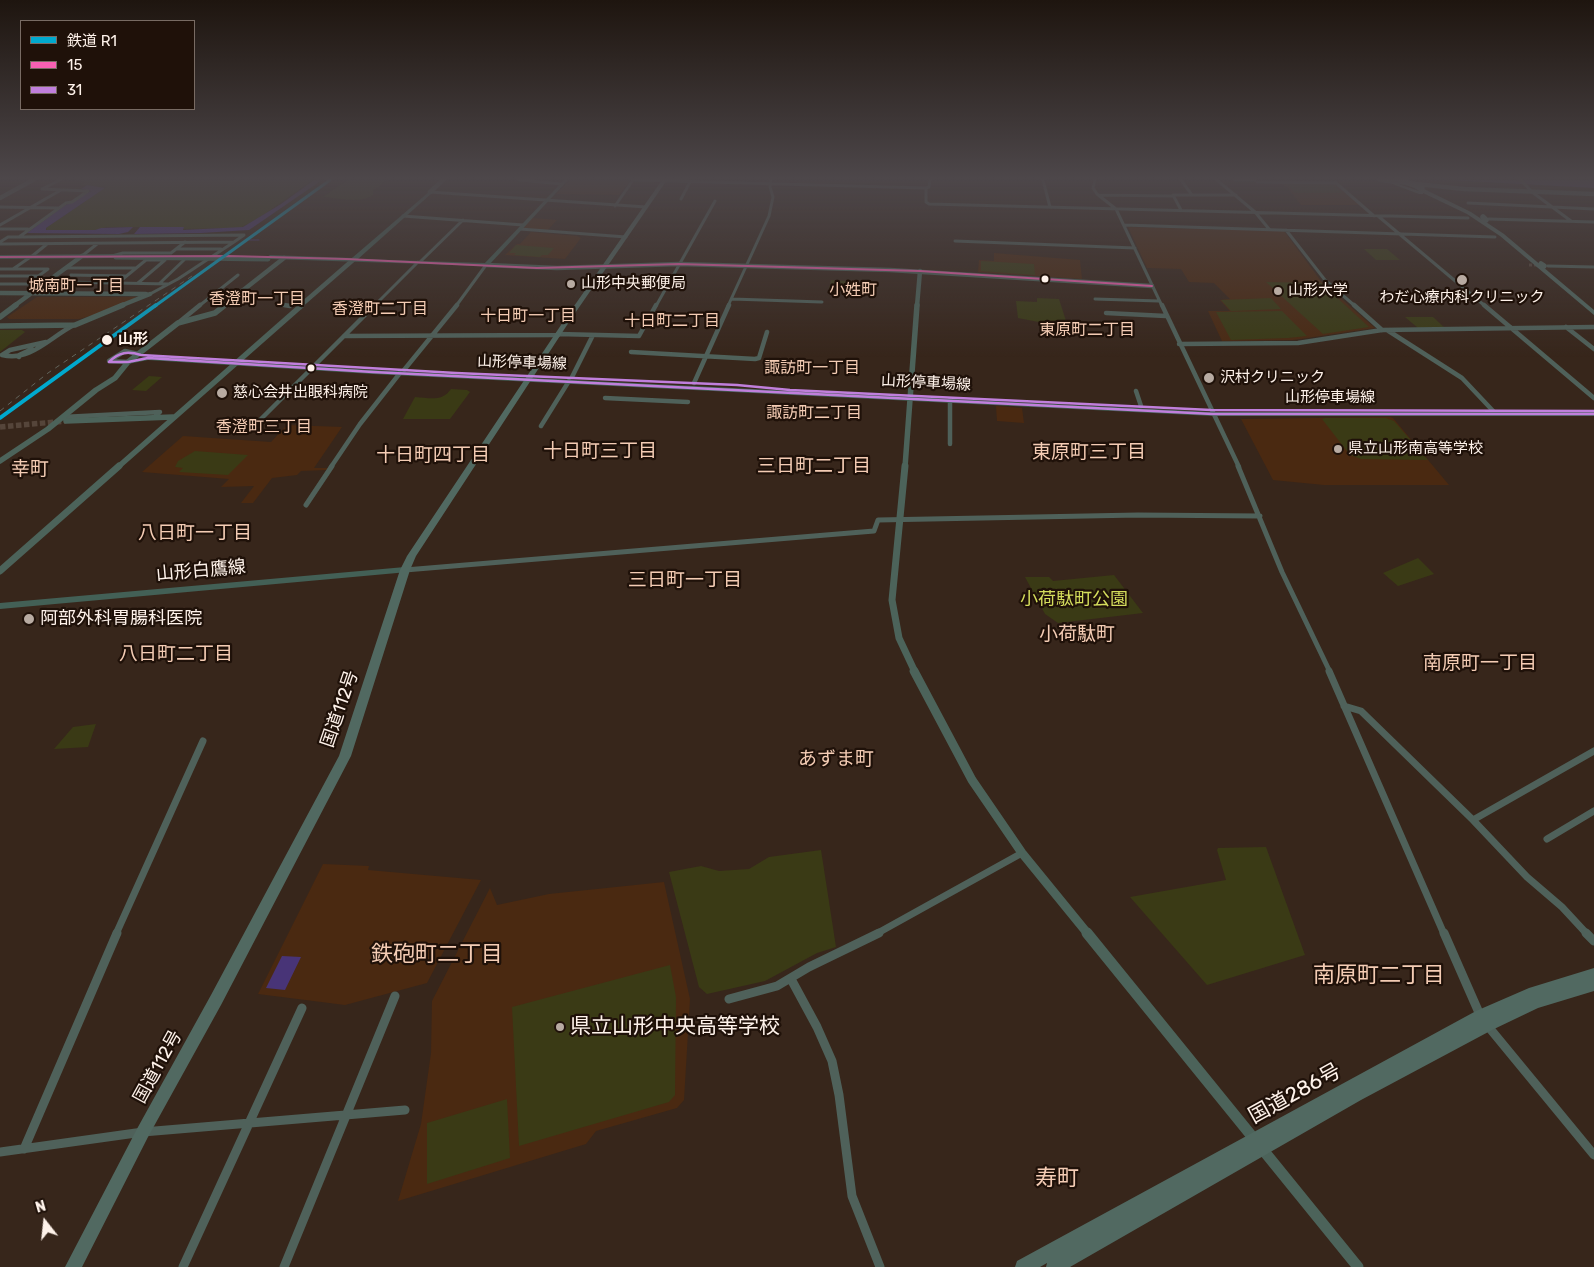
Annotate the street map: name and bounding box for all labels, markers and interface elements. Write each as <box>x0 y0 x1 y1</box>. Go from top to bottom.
legend <box>20 20 195 110</box>
text: 鉄道 R1 <box>67 32 117 50</box>
text: 15 <box>67 56 82 74</box>
text: 31 <box>67 81 82 99</box>
marker: わだ心療内科クリニック <box>1455 273 1469 287</box>
unlabelled marker <box>1040 274 1050 284</box>
place label: 山形中央郵便局 <box>581 275 686 293</box>
district label: 城南町一丁目 <box>28 276 124 296</box>
marker: 山形中央郵便局 <box>565 278 577 290</box>
district label: 小姓町 <box>829 280 877 300</box>
place label: 山形大学 <box>1288 282 1348 300</box>
marker: 山形大学 <box>1272 285 1284 297</box>
district label: 香澄町一丁目 <box>209 289 305 309</box>
place label: わだ心療内科クリニック <box>1380 289 1544 307</box>
district label: 香澄町二丁目 <box>332 299 428 319</box>
district label: 十日町一丁目 <box>480 306 576 326</box>
district label: 十日町二丁目 <box>624 311 720 331</box>
district label: 東原町二丁目 <box>1039 320 1135 340</box>
place label: 山形 <box>118 331 148 349</box>
marker: 山形 <box>100 333 114 347</box>
street label: 山形停車場線 <box>477 352 567 374</box>
district label: 諏訪町一丁目 <box>764 358 860 378</box>
unlabelled marker <box>306 363 316 373</box>
place label: 沢村クリニック <box>1220 369 1325 387</box>
marker: 沢村クリニック <box>1202 371 1216 385</box>
street label: 山形停車場線 <box>881 372 971 394</box>
place label: 慈心会井出眼科病院 <box>233 384 368 402</box>
marker: 慈心会井出眼科病院 <box>215 386 229 400</box>
street label: 山形停車場線 <box>1285 389 1375 407</box>
district label: 諏訪町二丁目 <box>766 403 862 423</box>
district label: 香澄町三丁目 <box>216 417 312 437</box>
place label: 県立山形南高等学校 <box>1348 440 1483 458</box>
district label: 十日町三丁目 <box>543 441 657 463</box>
district label: 東原町三丁目 <box>1032 442 1146 464</box>
marker: 県立山形南高等学校 <box>1332 443 1344 455</box>
district label: 十日町四丁目 <box>376 445 490 467</box>
district label: 三日町二丁目 <box>757 456 871 478</box>
district label: 幸町 <box>11 459 49 481</box>
district label: 八日町一丁目 <box>138 523 252 545</box>
street label: 山形白鷹線 <box>155 556 247 586</box>
district label: 三日町一丁目 <box>628 570 742 592</box>
park label: 小荷駄町公園 <box>1020 589 1128 611</box>
place label: 阿部外科胃腸科医院 <box>40 608 202 630</box>
marker: 阿部外科胃腸科医院 <box>22 612 36 626</box>
district label: 小荷駄町 <box>1039 624 1115 646</box>
district label: 八日町二丁目 <box>119 644 233 666</box>
district label: 南原町一丁目 <box>1423 653 1537 675</box>
street label: 国道112号 <box>317 668 363 750</box>
district label: あずま町 <box>798 749 874 771</box>
district label: 鉄砲町二丁目 <box>371 942 503 968</box>
district label: 南原町二丁目 <box>1313 963 1445 989</box>
place label: 県立山形中央高等学校 <box>570 1014 780 1040</box>
marker: 県立山形中央高等学校 <box>554 1021 566 1033</box>
street label: 国道112号 <box>129 1027 187 1107</box>
street label: 国道286号 <box>1245 1058 1345 1130</box>
district label: 寿町 <box>1035 1166 1079 1192</box>
north arrow <box>20 1197 70 1247</box>
text: N <box>34 1198 48 1217</box>

